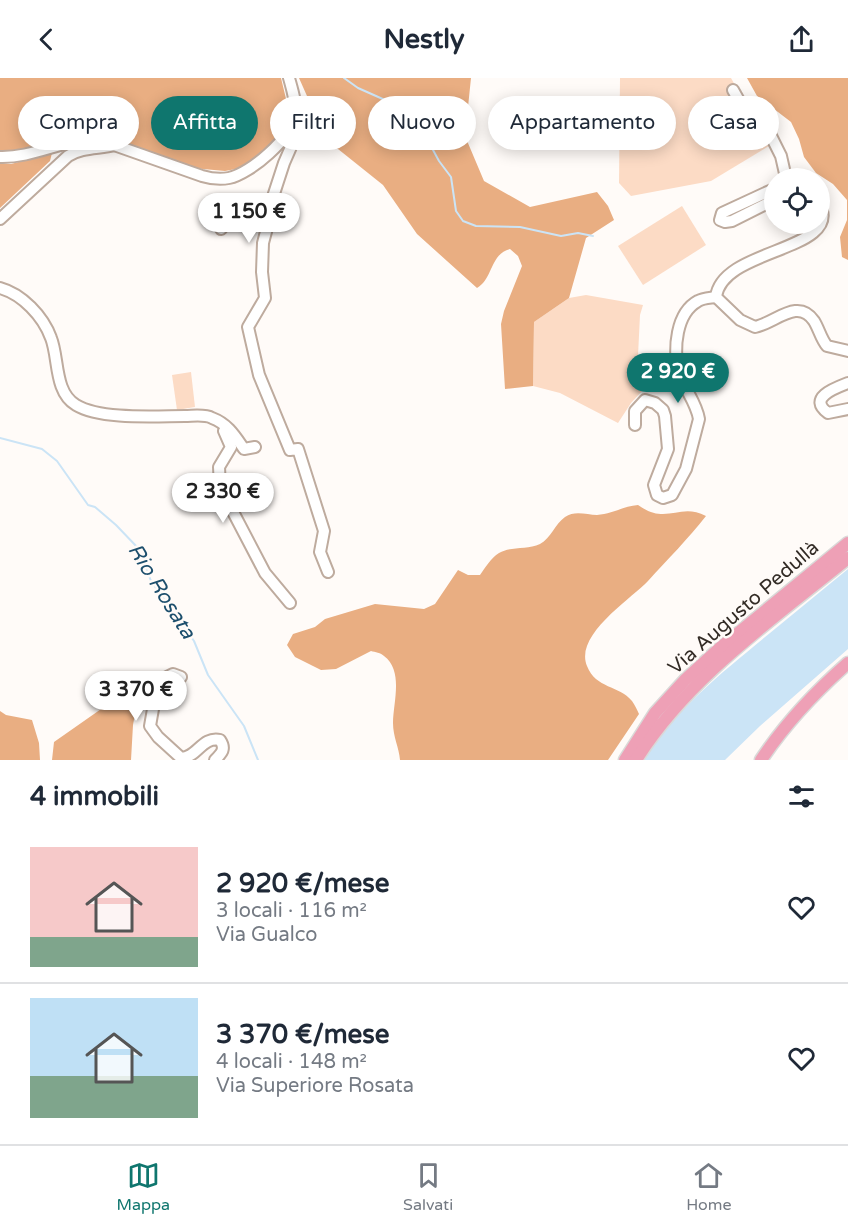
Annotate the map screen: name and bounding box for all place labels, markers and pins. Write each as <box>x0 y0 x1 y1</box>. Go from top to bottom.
pin: 1 150 € <box>194 193 304 244</box>
pin: 2 920 € <box>623 353 733 404</box>
pin: 2 330 € <box>168 473 278 524</box>
pin: 3 370 € <box>81 671 191 722</box>

